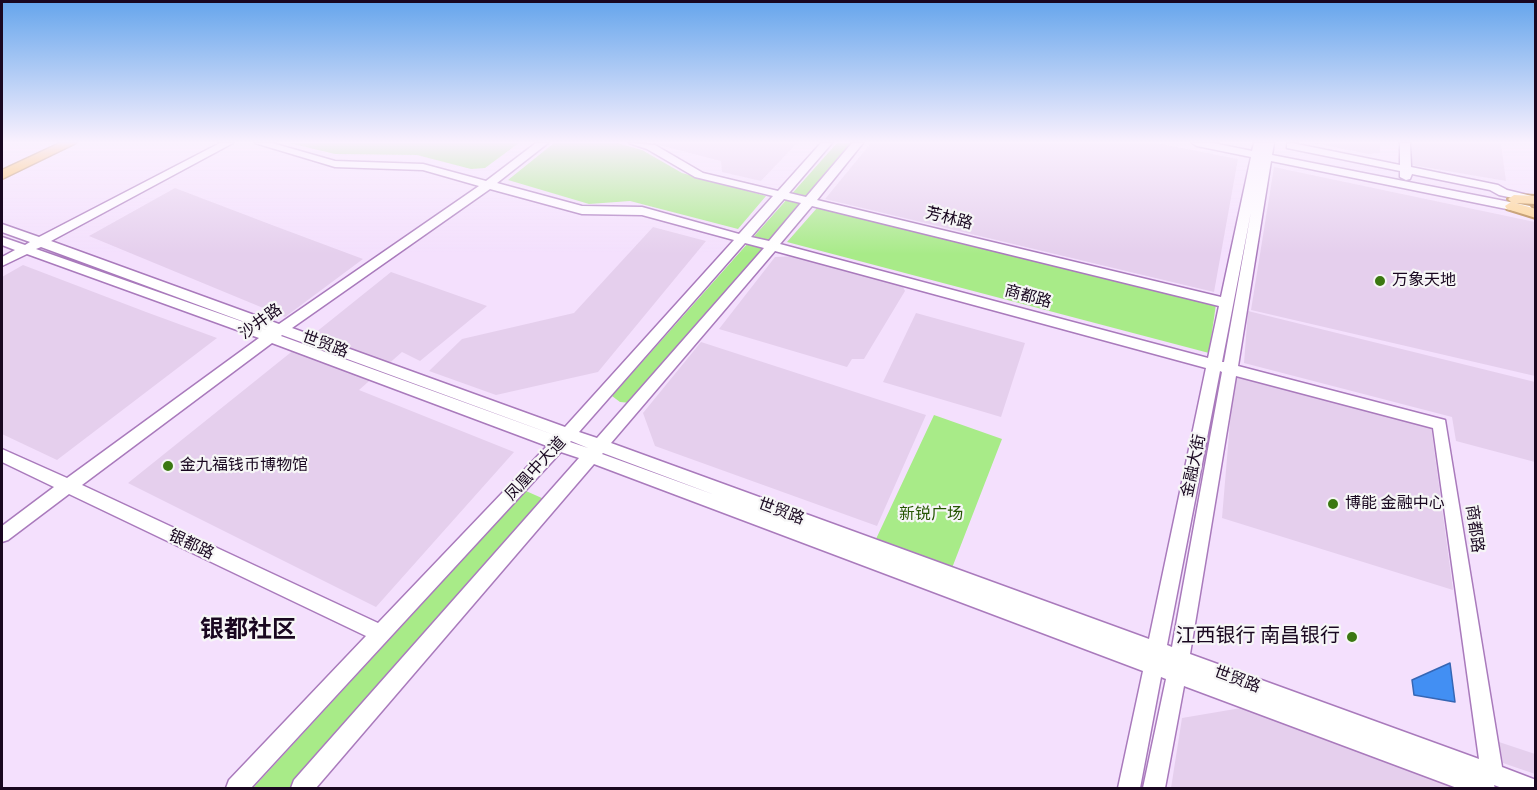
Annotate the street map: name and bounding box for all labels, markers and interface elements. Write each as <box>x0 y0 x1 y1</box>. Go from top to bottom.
street label: 芳林路 <box>923 204 975 234</box>
place label: 万象天地 <box>1392 271 1456 291</box>
marker: 万象天地 <box>1373 274 1387 288</box>
street label: 商都路 <box>1002 282 1054 312</box>
street label: 沙井路 <box>236 300 286 344</box>
street label: 世贸路 <box>299 328 351 362</box>
street label: 凤凰中大道 <box>502 433 570 505</box>
street label: 金融大街 <box>1178 433 1210 499</box>
place label: 金九福钱币博物馆 <box>180 456 308 476</box>
marker: 金九福钱币博物馆 <box>161 459 175 473</box>
place label: 博能 金融中心 <box>1345 494 1445 514</box>
street label: 世贸路 <box>755 495 807 529</box>
marker: 博能 金融中心 <box>1326 497 1340 511</box>
street label: 商都路 <box>1461 504 1487 554</box>
park label: 新锐广场 <box>899 505 963 525</box>
street label: 银都路 <box>165 526 217 564</box>
district label: 银都社区 <box>200 617 296 645</box>
place label: 江西银行 南昌银行 <box>1175 625 1340 649</box>
marker: 江西银行 南昌银行 <box>1345 630 1359 644</box>
street label: 世贸路 <box>1211 663 1263 697</box>

